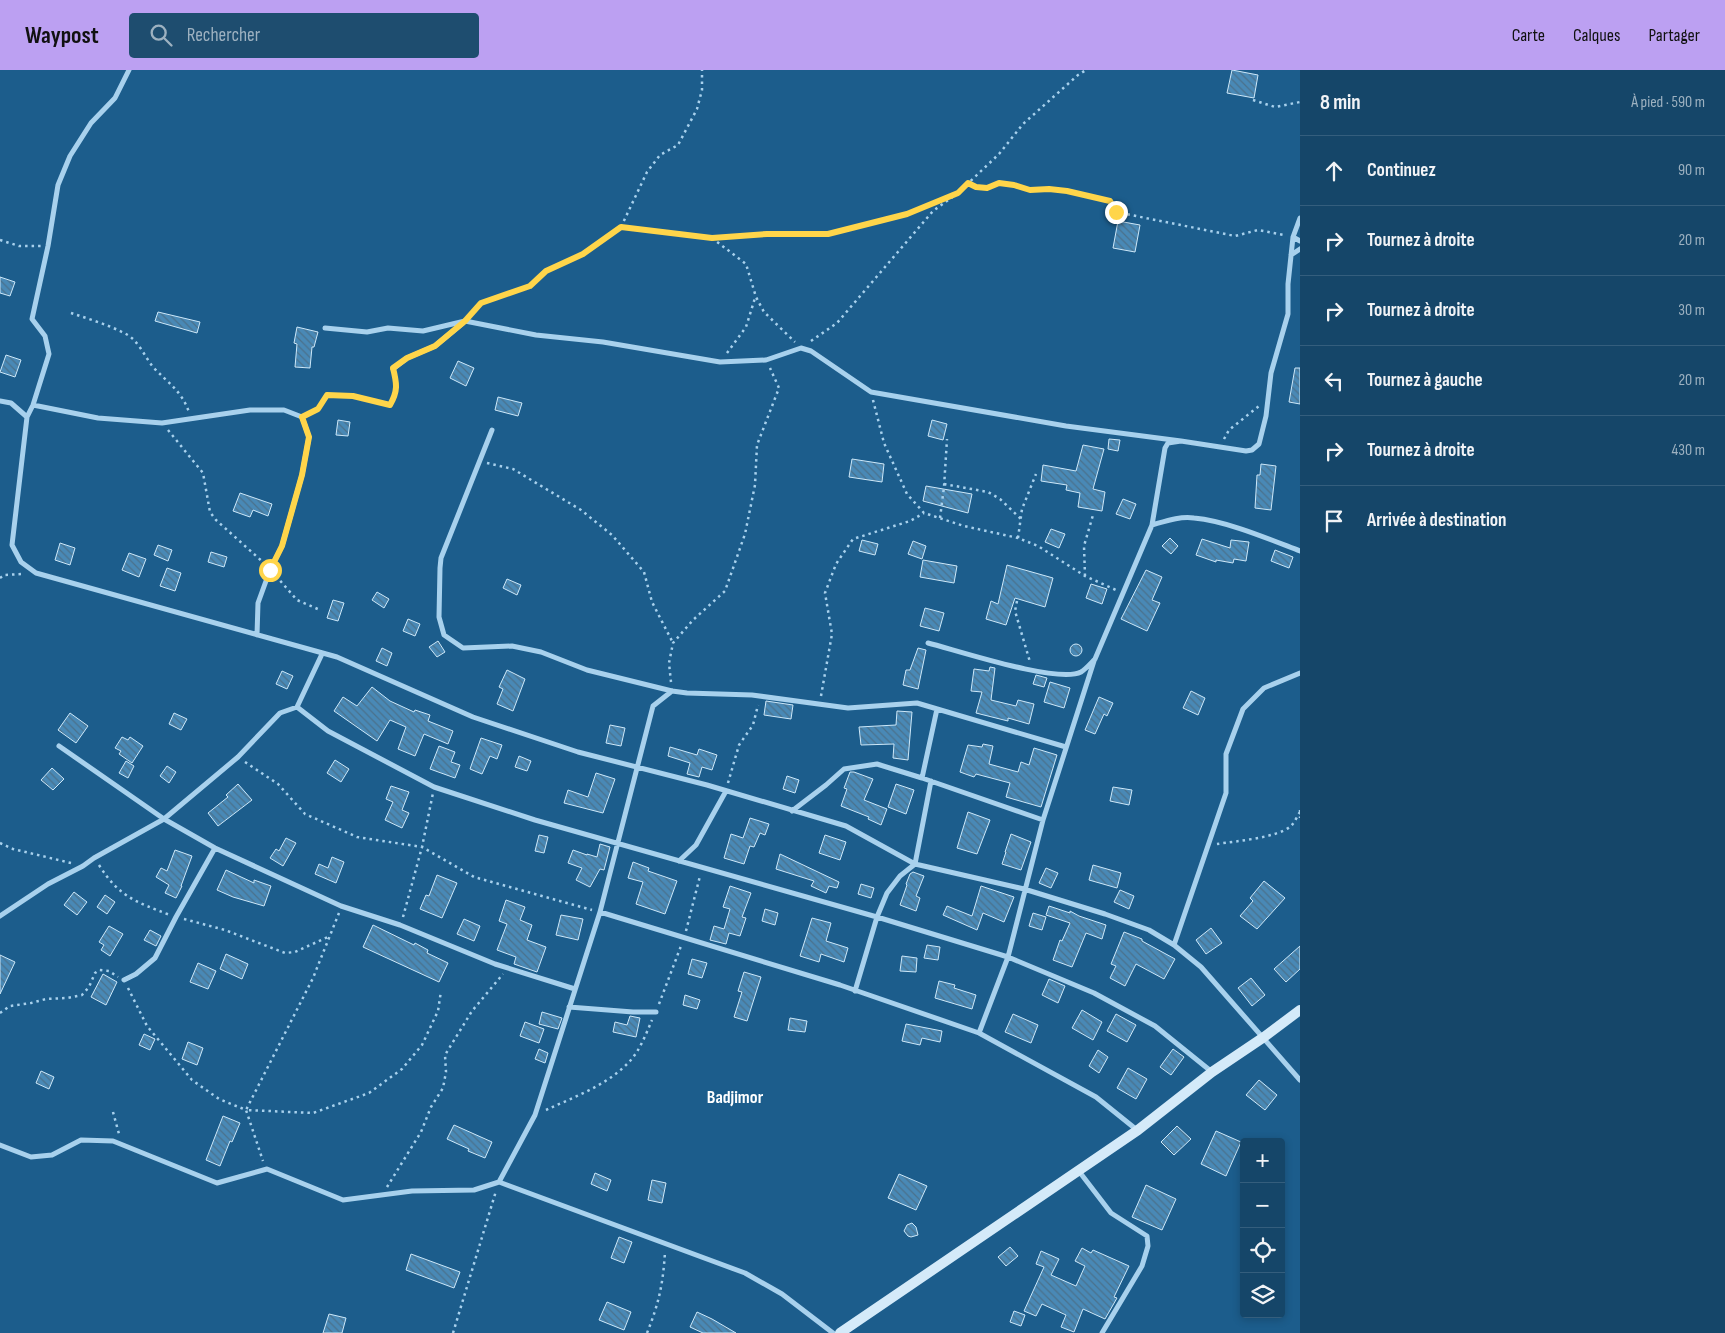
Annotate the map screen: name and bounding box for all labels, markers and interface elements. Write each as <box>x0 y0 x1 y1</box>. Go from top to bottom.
search box <box>129 13 479 58</box>
text: Waypost <box>25 21 99 50</box>
icon: search <box>147 21 175 49</box>
text: Rechercher <box>187 24 260 47</box>
text: Carte <box>1512 25 1545 46</box>
text: Calques <box>1573 25 1620 46</box>
text: Partager <box>1648 25 1700 46</box>
text: 8 min <box>1320 90 1361 115</box>
text: À pied · 590 m <box>1631 93 1705 112</box>
icon: ahead <box>1320 157 1348 185</box>
text: Continuez <box>1367 159 1436 182</box>
text: 90 m <box>1678 161 1705 180</box>
route end <box>1105 201 1128 224</box>
icon: right <box>1320 227 1348 255</box>
text: Tournez à droite <box>1367 229 1475 252</box>
text: 20 m <box>1678 231 1705 250</box>
icon: right <box>1320 297 1348 325</box>
text: Tournez à droite <box>1367 299 1475 322</box>
text: 30 m <box>1678 301 1705 320</box>
icon: left <box>1320 367 1348 395</box>
text: Tournez à gauche <box>1367 369 1483 392</box>
text: 20 m <box>1678 371 1705 390</box>
icon: right <box>1320 437 1348 465</box>
text: Tournez à droite <box>1367 439 1475 462</box>
text: 430 m <box>1672 441 1705 460</box>
icon: arrive <box>1320 507 1348 535</box>
text: Arrivée à destination <box>1367 509 1507 532</box>
route start <box>259 559 282 582</box>
district label: Badjimor <box>707 1087 764 1108</box>
map controls <box>1240 1138 1285 1318</box>
button: + <box>1240 1138 1285 1183</box>
button: − <box>1240 1183 1285 1228</box>
button: locate <box>1240 1228 1285 1273</box>
button: layers <box>1240 1273 1285 1318</box>

